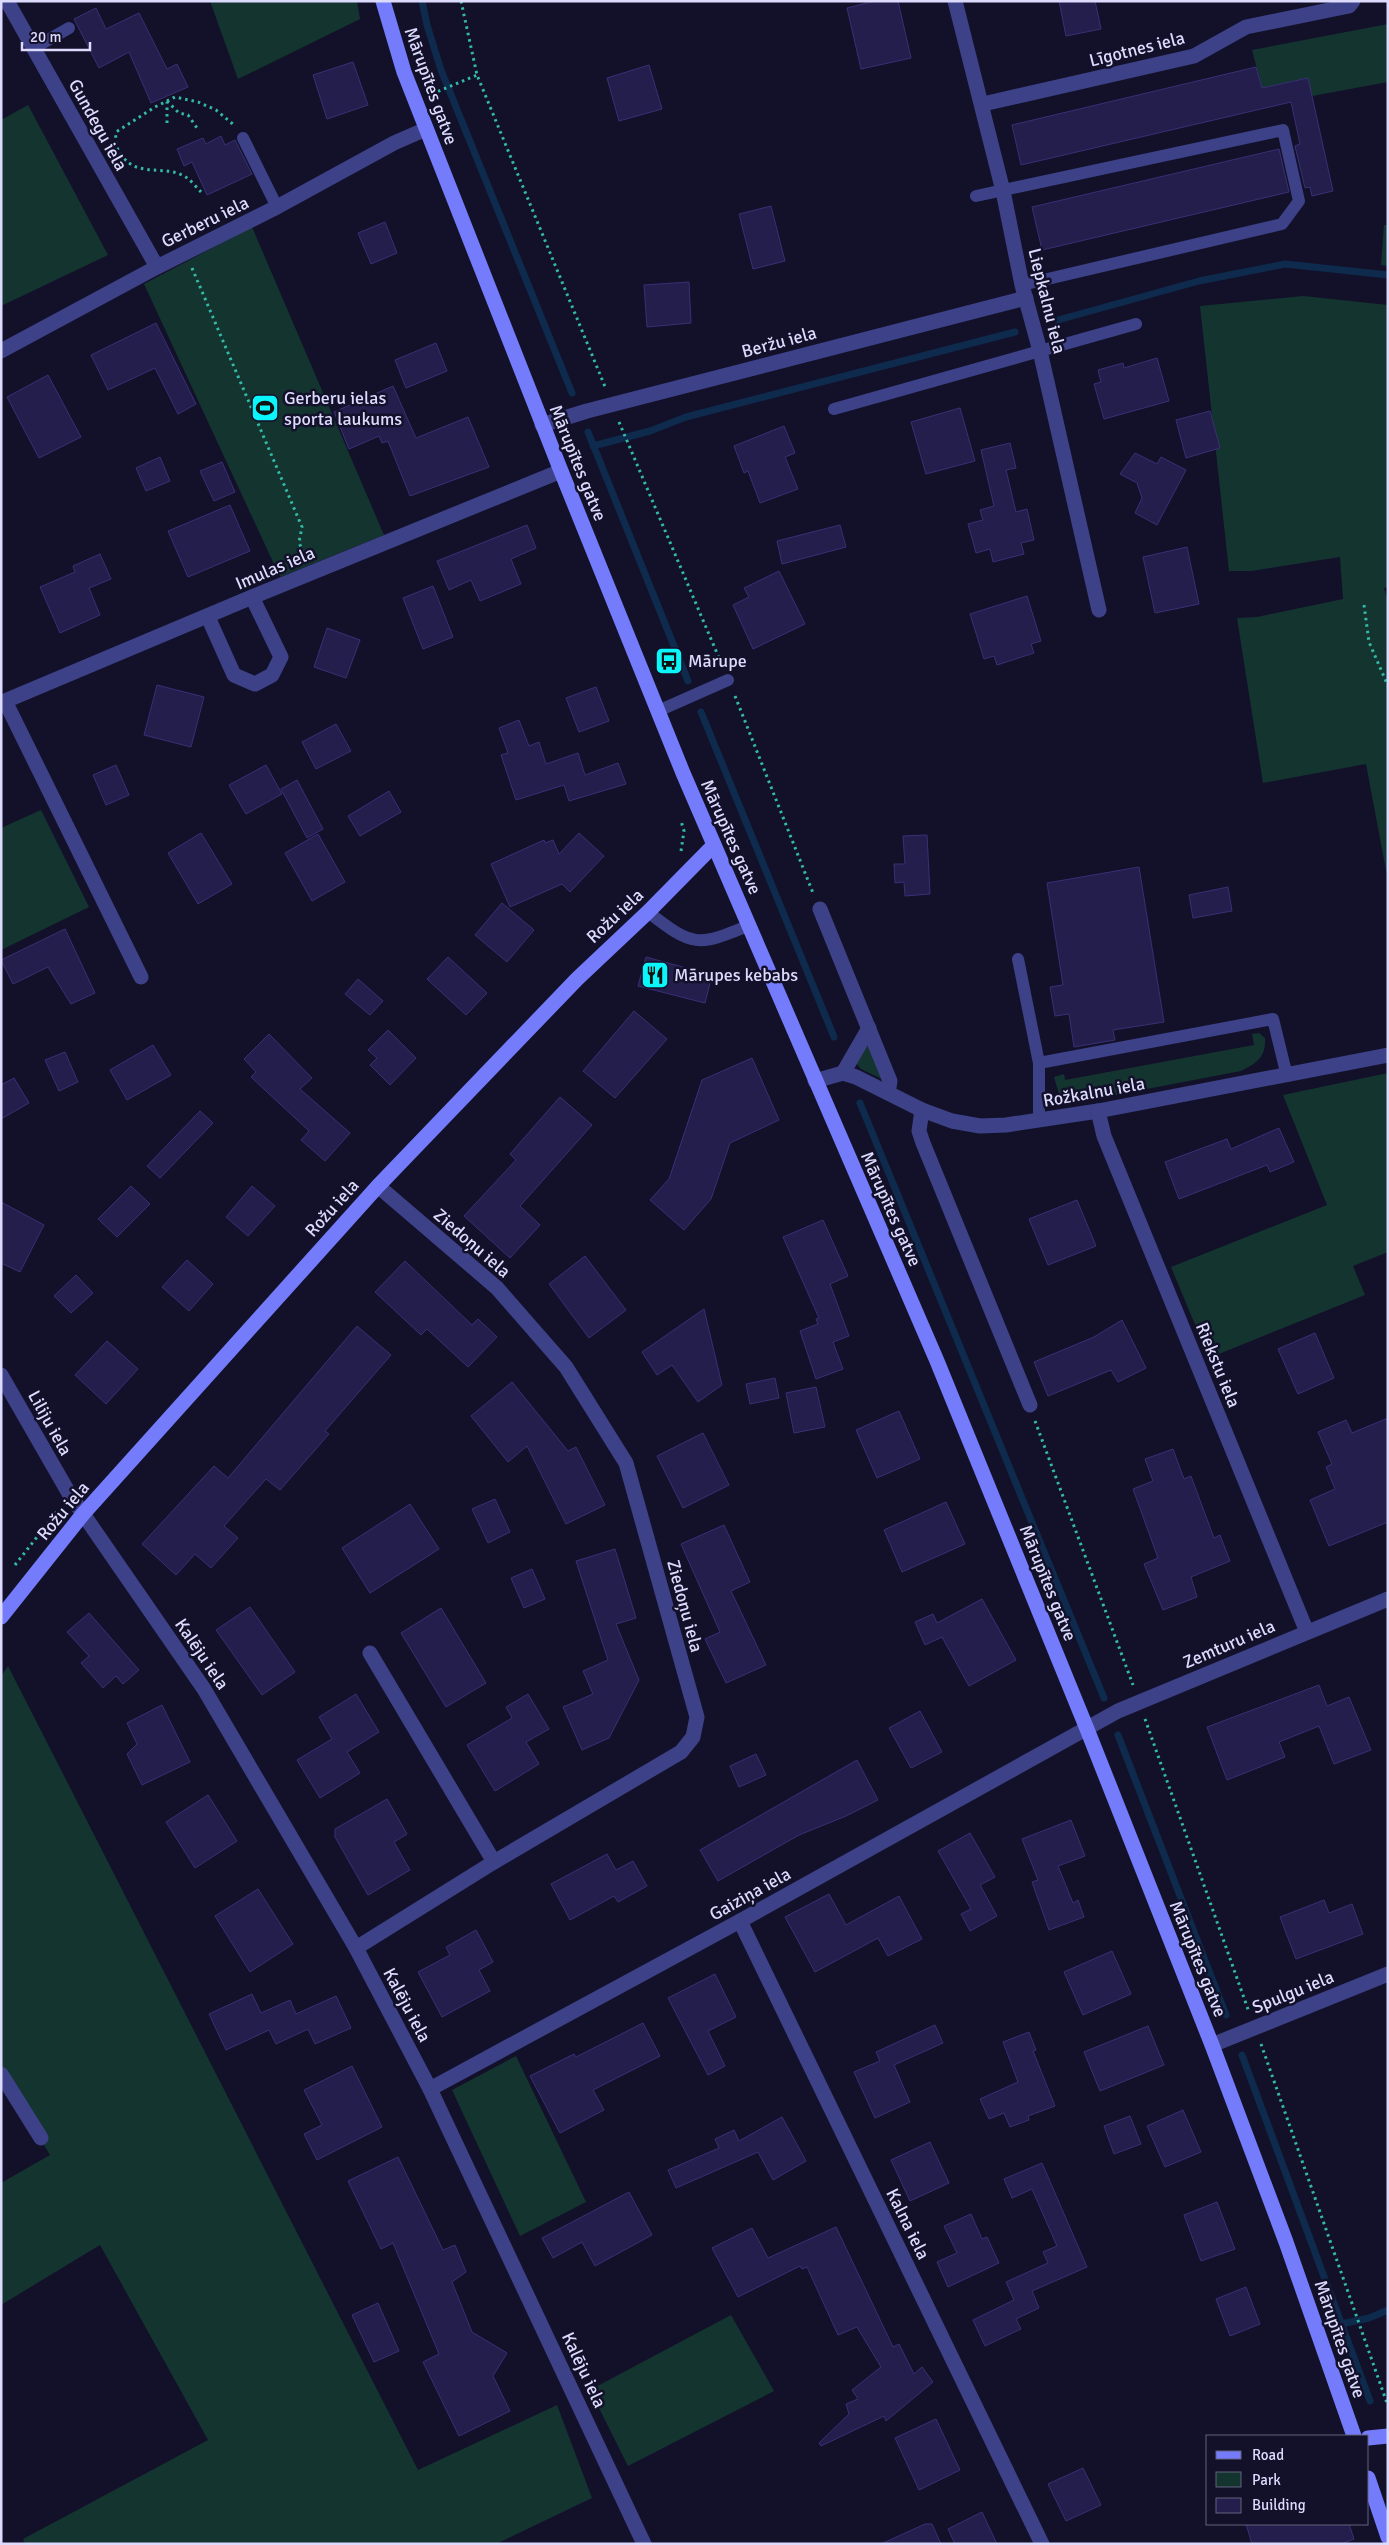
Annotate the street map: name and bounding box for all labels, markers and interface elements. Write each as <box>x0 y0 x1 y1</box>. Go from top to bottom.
scale bar <box>22 20 90 52</box>
street label: Mārupītes gatve <box>400 24 462 148</box>
street label: Līgotnes iela <box>1087 26 1187 72</box>
text: 20 m <box>30 28 61 46</box>
street label: Gundegu iela <box>64 75 132 175</box>
street label: Gerberu iela <box>158 191 252 253</box>
street label: Liepkalnu iela <box>1023 246 1071 356</box>
street label: Beržu iela <box>739 321 819 363</box>
place label: Gerberu ielas sporta laukums <box>284 387 402 430</box>
sports icon: Gerberu ielas sporta laukums <box>250 393 280 423</box>
street label: Mārupītes gatve <box>545 402 611 524</box>
street label: Imulas iela <box>232 541 318 595</box>
bus stop icon: Mārupe <box>654 646 684 676</box>
place label: Mārupe <box>688 650 747 672</box>
street label: Mārupītes gatve <box>696 776 766 898</box>
street label: Rožu iela <box>582 884 648 948</box>
restaurant icon: Mārupes kebabs <box>640 960 670 990</box>
place label: Mārupes kebabs <box>674 964 798 986</box>
street label: Rožkalnu iela <box>1041 1072 1147 1112</box>
street label: Mārupītes gatve <box>856 1148 926 1270</box>
street label: Rožu iela <box>300 1175 364 1241</box>
street label: Ziedoņu iela <box>429 1204 515 1282</box>
street label: Riekstu iela <box>1191 1319 1245 1411</box>
street label: Liliju iela <box>23 1387 77 1459</box>
street label: Rožu iela <box>32 1477 94 1545</box>
street label: Mārupītes gatve <box>1015 1522 1081 1644</box>
street label: Ziedoņu iela <box>662 1557 708 1655</box>
street label: Kalēju iela <box>170 1614 234 1694</box>
street label: Zemturu iela <box>1180 1615 1278 1673</box>
street label: Gaiziņa iela <box>705 1863 795 1925</box>
street label: Mārupītes gatve <box>1165 1898 1231 2020</box>
street label: Kalēju iela <box>378 1964 436 2046</box>
street label: Spulgu iela <box>1249 1966 1337 2018</box>
street label: Kalna iela <box>881 2185 935 2263</box>
street label: Mārupītes gatve <box>1310 2277 1370 2401</box>
street label: Kalēju iela <box>557 2329 611 2411</box>
legend <box>1206 2435 1369 2525</box>
text: Road <box>1252 2446 1284 2464</box>
text: Park <box>1252 2471 1281 2489</box>
text: Building <box>1252 2496 1306 2514</box>

